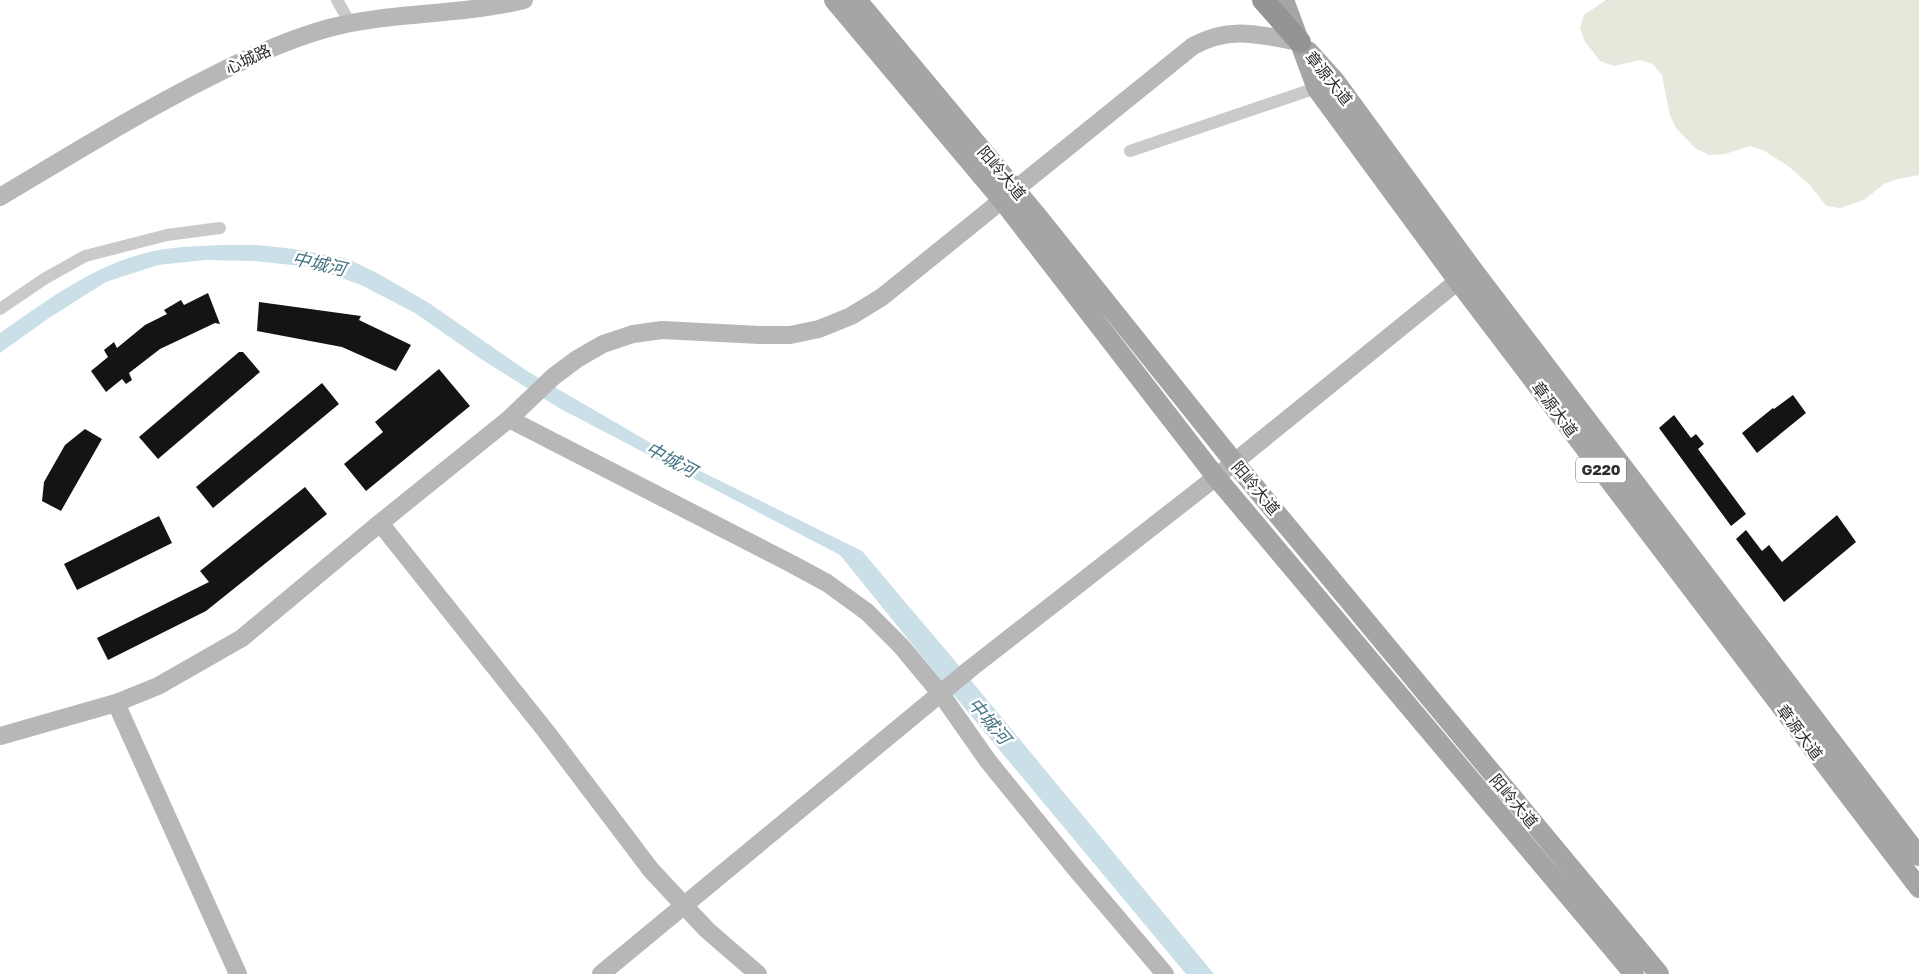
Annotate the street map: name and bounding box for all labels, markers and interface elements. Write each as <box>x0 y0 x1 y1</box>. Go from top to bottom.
street label: 心城路 <box>222 40 274 78</box>
street label: 章源大道 <box>1301 47 1357 109</box>
street label: 阳岭大道 <box>974 142 1030 204</box>
water label: 中城河 <box>290 246 351 280</box>
street label: 章源大道 <box>1528 377 1582 441</box>
water label: 中城河 <box>642 437 703 483</box>
street label: 阳岭大道 <box>1228 457 1284 519</box>
road number: G220 <box>1576 458 1626 482</box>
water label: 中城河 <box>964 693 1017 750</box>
street label: 章源大道 <box>1773 700 1827 764</box>
street label: 阳岭大道 <box>1486 770 1542 832</box>

